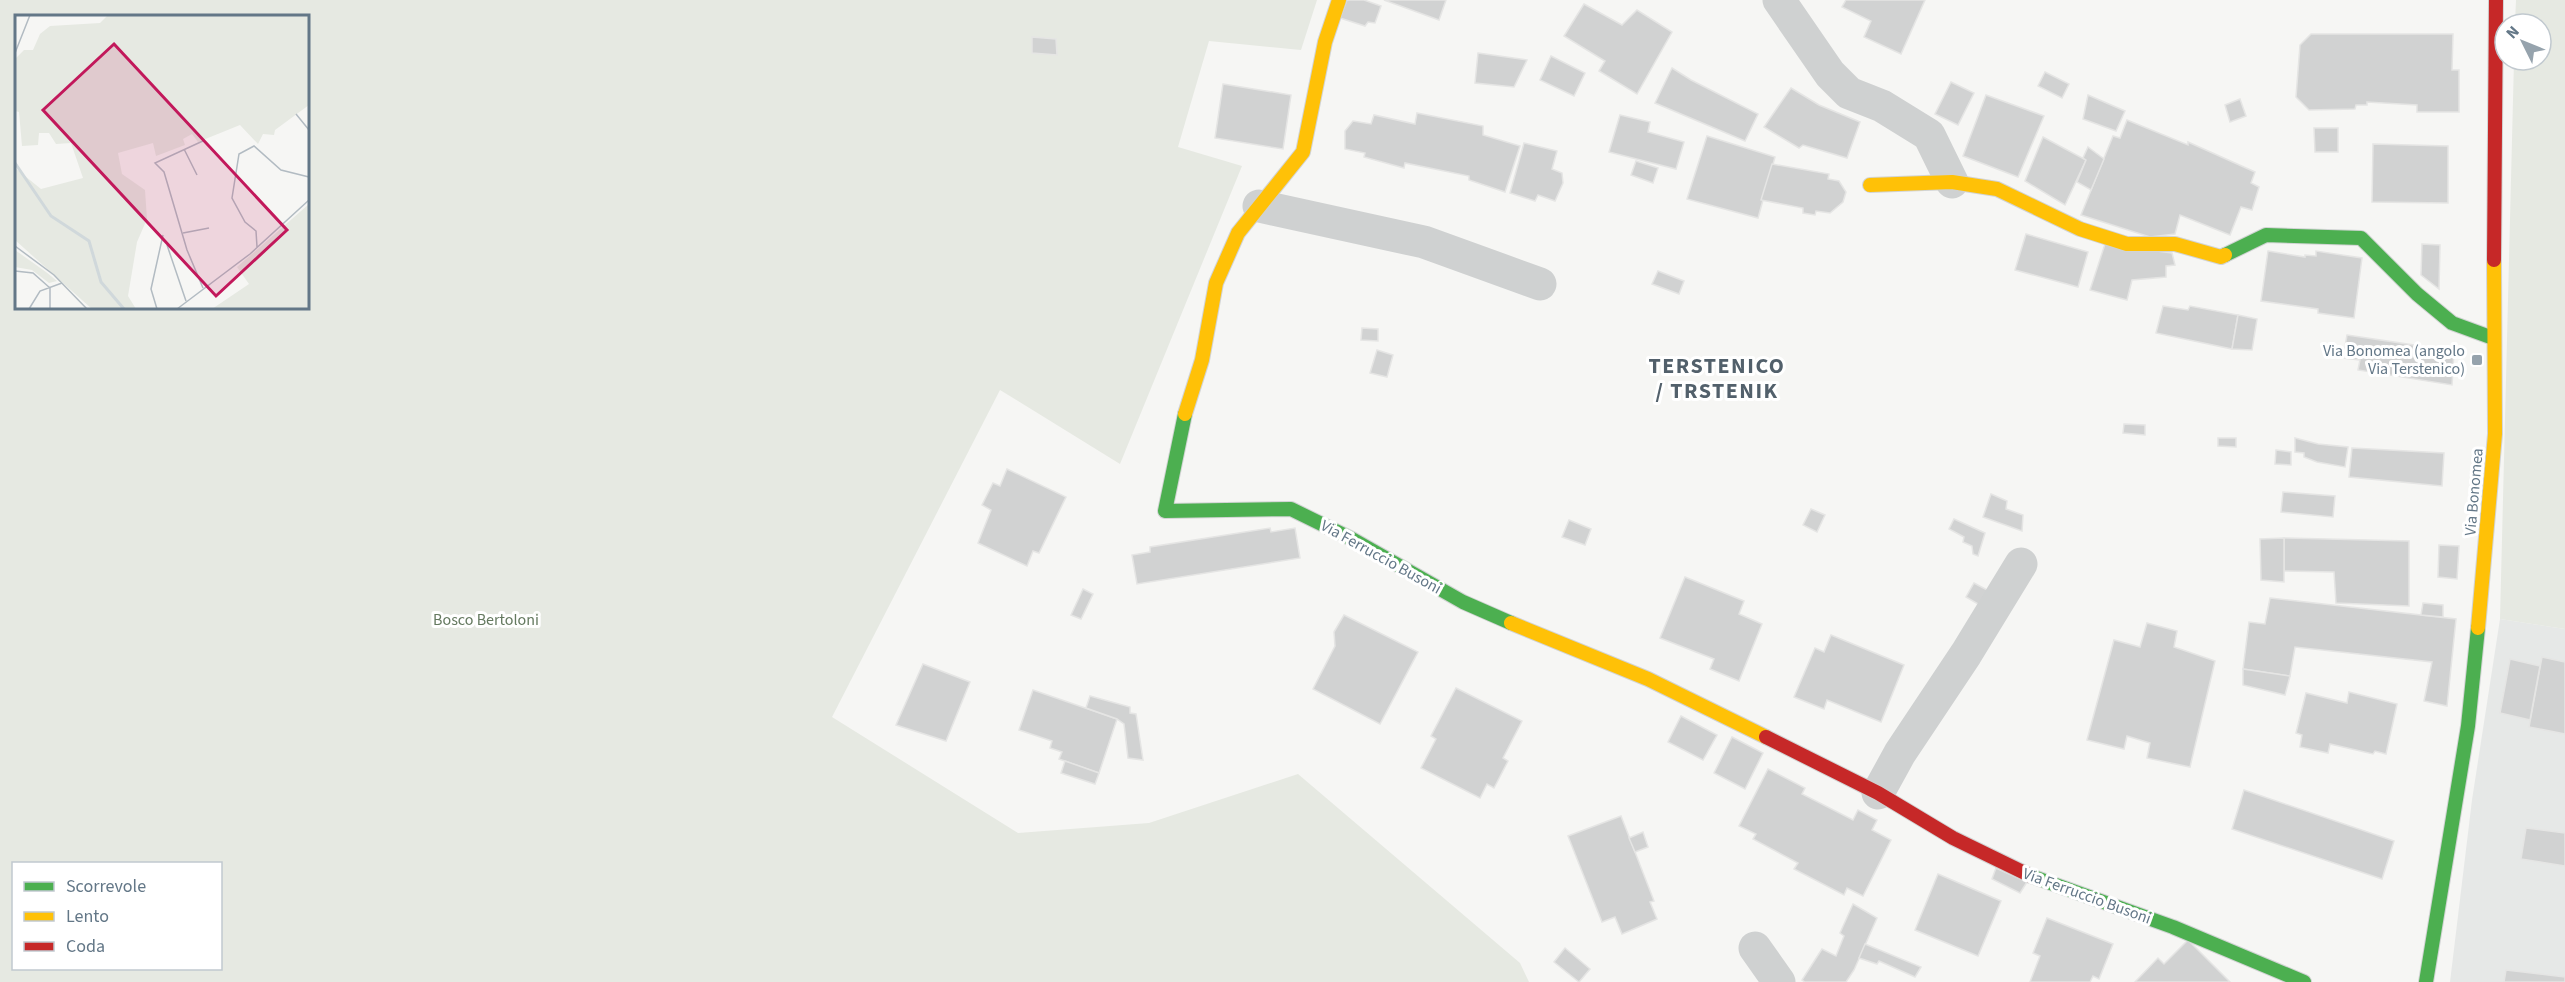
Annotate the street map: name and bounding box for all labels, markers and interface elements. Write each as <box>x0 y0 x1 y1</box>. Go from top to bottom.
north arrow <box>2493 12 2553 72</box>
inset map <box>15 15 309 309</box>
text: N <box>2501 21 2524 44</box>
place label: Via Bonomea (angolo Via Terstenico) <box>2323 340 2465 380</box>
district label: TERSTENICO / TRSTENIK <box>1649 350 1785 407</box>
marker: Via Bonomea (angolo Via Terstenico) <box>2470 353 2484 367</box>
street label: Via Bonomea <box>2459 447 2489 537</box>
street label: Via Ferruccio Busoni <box>1317 515 1445 599</box>
park label: Bosco Bertoloni <box>433 609 539 631</box>
legend <box>12 862 222 970</box>
street label: Via Ferruccio Busoni <box>2020 863 2154 929</box>
text: Scorrevole <box>66 874 146 899</box>
text: Lento <box>66 904 109 929</box>
text: Coda <box>66 934 105 959</box>

